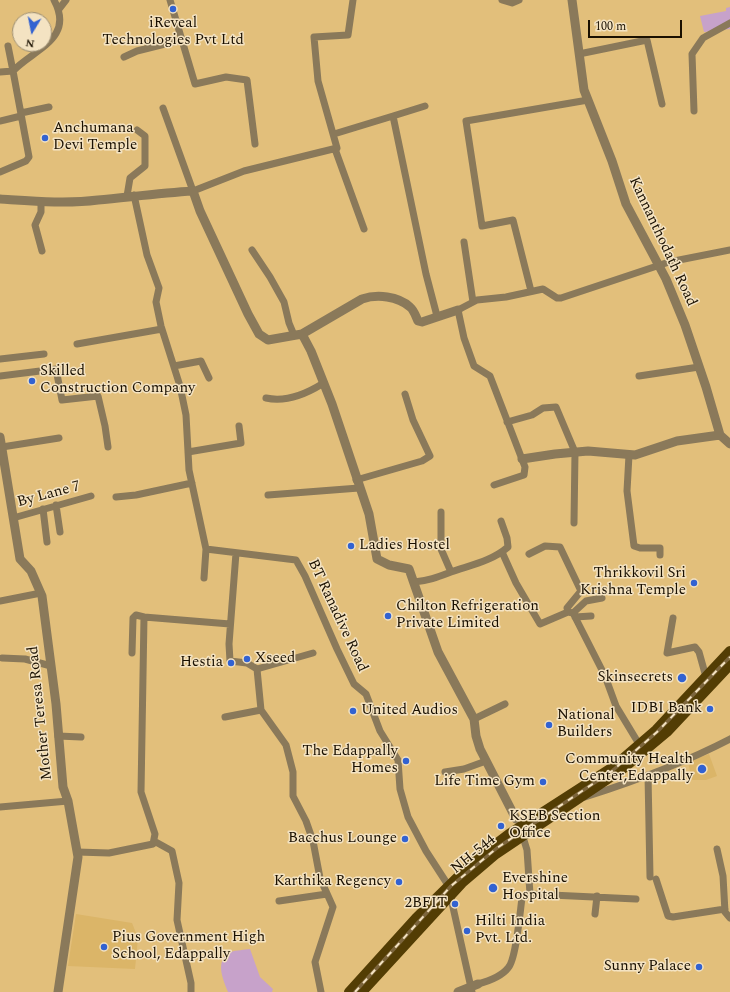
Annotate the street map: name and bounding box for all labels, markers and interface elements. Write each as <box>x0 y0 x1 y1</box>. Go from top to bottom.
marker: iReveal Technologies Pvt Ltd <box>168 4 178 14</box>
north arrow <box>12 12 52 52</box>
scale bar <box>590 12 684 38</box>
place label: iReveal Technologies Pvt Ltd <box>102 15 244 50</box>
text: 100 m <box>595 17 626 36</box>
text: N <box>24 34 36 52</box>
place label: Anchumana Devi Temple <box>53 120 137 155</box>
marker: Anchumana Devi Temple <box>40 133 50 143</box>
street label: Kannanthodath Road <box>624 174 700 310</box>
place label: Skilled Construction Company <box>40 363 195 398</box>
marker: Skilled Construction Company <box>27 376 37 386</box>
street label: By Lane 7 <box>15 478 83 512</box>
place label: Ladies Hostel <box>359 537 450 555</box>
marker: Ladies Hostel <box>346 541 356 551</box>
street label: BT Ranadive Road <box>303 557 371 675</box>
place label: Thrikkovil Sri Krishna Temple <box>580 565 686 600</box>
marker: Thrikkovil Sri Krishna Temple <box>689 578 699 588</box>
place label: Chilton Refrigeration Private Limited <box>396 598 539 633</box>
marker: Chilton Refrigeration Private Limited <box>383 611 393 621</box>
street label: Mother Teresa Road <box>25 645 57 781</box>
place label: Xseed <box>255 650 295 668</box>
place label: Hestia <box>180 654 223 672</box>
marker: Xseed <box>242 654 252 664</box>
marker: Hestia <box>226 658 236 668</box>
place label: Skinsecrets <box>598 669 673 687</box>
marker: Skinsecrets <box>676 672 688 684</box>
place label: IDBI Bank <box>631 700 702 718</box>
place label: United Audios <box>361 702 458 720</box>
marker: IDBI Bank <box>705 704 715 714</box>
marker: United Audios <box>348 706 358 716</box>
place label: National Builders <box>557 707 615 742</box>
marker: National Builders <box>544 720 554 730</box>
place label: The Edappally Homes <box>302 743 398 778</box>
place label: Community Health Center,Edappally <box>565 751 693 786</box>
marker: The Edappally Homes <box>401 756 411 766</box>
marker: Community Health Center,Edappally <box>696 763 708 775</box>
place label: Life Time Gym <box>434 773 535 791</box>
marker: Life Time Gym <box>538 777 548 787</box>
place label: KSEB Section Office <box>509 808 601 843</box>
marker: KSEB Section Office <box>496 821 506 831</box>
place label: Bacchus Lounge <box>288 830 397 848</box>
street label: NH-544 <box>448 832 500 878</box>
marker: Bacchus Lounge <box>400 834 410 844</box>
place label: Evershine Hospital <box>502 870 568 905</box>
place label: Karthika Regency <box>274 873 391 891</box>
marker: Karthika Regency <box>394 877 404 887</box>
marker: Evershine Hospital <box>487 882 499 894</box>
place label: 2BFIT <box>404 895 447 913</box>
marker: 2BFIT <box>450 899 460 909</box>
place label: Hilti India Pvt. Ltd. <box>475 913 545 948</box>
marker: Hilti India Pvt. Ltd. <box>462 926 472 936</box>
place label: Pius Government High School, Edappally <box>112 929 265 964</box>
marker: Pius Government High School, Edappally <box>99 942 109 952</box>
place label: Sunny Palace <box>604 958 691 976</box>
marker: Sunny Palace <box>694 962 704 972</box>

